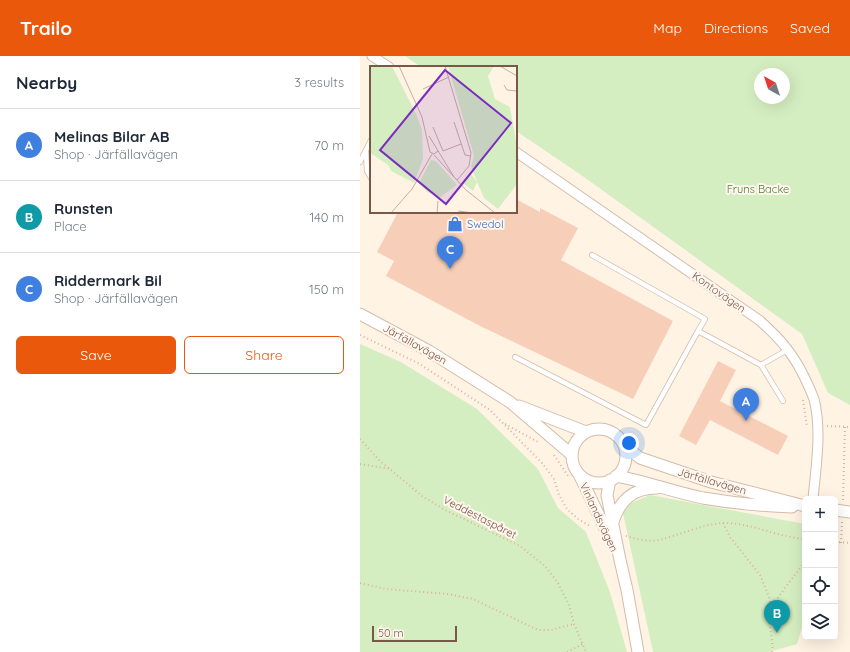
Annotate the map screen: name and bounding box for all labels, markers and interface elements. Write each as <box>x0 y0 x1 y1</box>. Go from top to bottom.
text: Trailo <box>20 16 72 40</box>
text: Map <box>653 19 682 37</box>
text: Directions <box>704 19 768 37</box>
text: Saved <box>790 19 830 37</box>
inset map <box>370 66 517 213</box>
north arrow <box>754 68 790 104</box>
text: Nearby <box>16 72 77 93</box>
text: 3 results <box>294 74 344 90</box>
text: Melinas Bilar AB <box>54 127 169 146</box>
text: A <box>25 137 33 153</box>
text: 70 m <box>314 137 344 153</box>
text: Shop · Järfällavägen <box>54 146 178 162</box>
park label: Fruns Backe <box>727 182 789 196</box>
text: Runsten <box>54 199 113 218</box>
text: B <box>25 209 33 225</box>
text: 140 m <box>309 209 344 225</box>
shop icon: Swedol <box>446 215 464 233</box>
place label: Swedol <box>467 217 504 231</box>
text: Place <box>54 218 87 234</box>
pin: C <box>437 236 463 269</box>
street label: Kontovägen <box>690 268 748 316</box>
text: Riddermark Bil <box>54 271 162 290</box>
text: C <box>25 281 33 297</box>
text: 150 m <box>309 281 344 297</box>
text: Shop · Järfällavägen <box>54 290 178 306</box>
street label: Järfällavägen <box>381 321 449 367</box>
button: Save <box>16 336 176 374</box>
button: Share <box>184 336 344 374</box>
pin: A <box>733 388 759 421</box>
your location <box>619 433 639 453</box>
street label: Järfällavägen <box>676 464 748 498</box>
street label: Vinlandsvägen <box>577 480 621 554</box>
street label: Veddestaspåret <box>441 492 519 542</box>
map controls <box>802 496 838 640</box>
button: + <box>802 496 838 532</box>
button: − <box>802 532 838 568</box>
button: locate <box>802 568 838 604</box>
pin: B <box>764 600 790 633</box>
button: layers <box>802 604 838 640</box>
scale bar <box>372 624 457 643</box>
text: 50 m <box>378 626 404 640</box>

